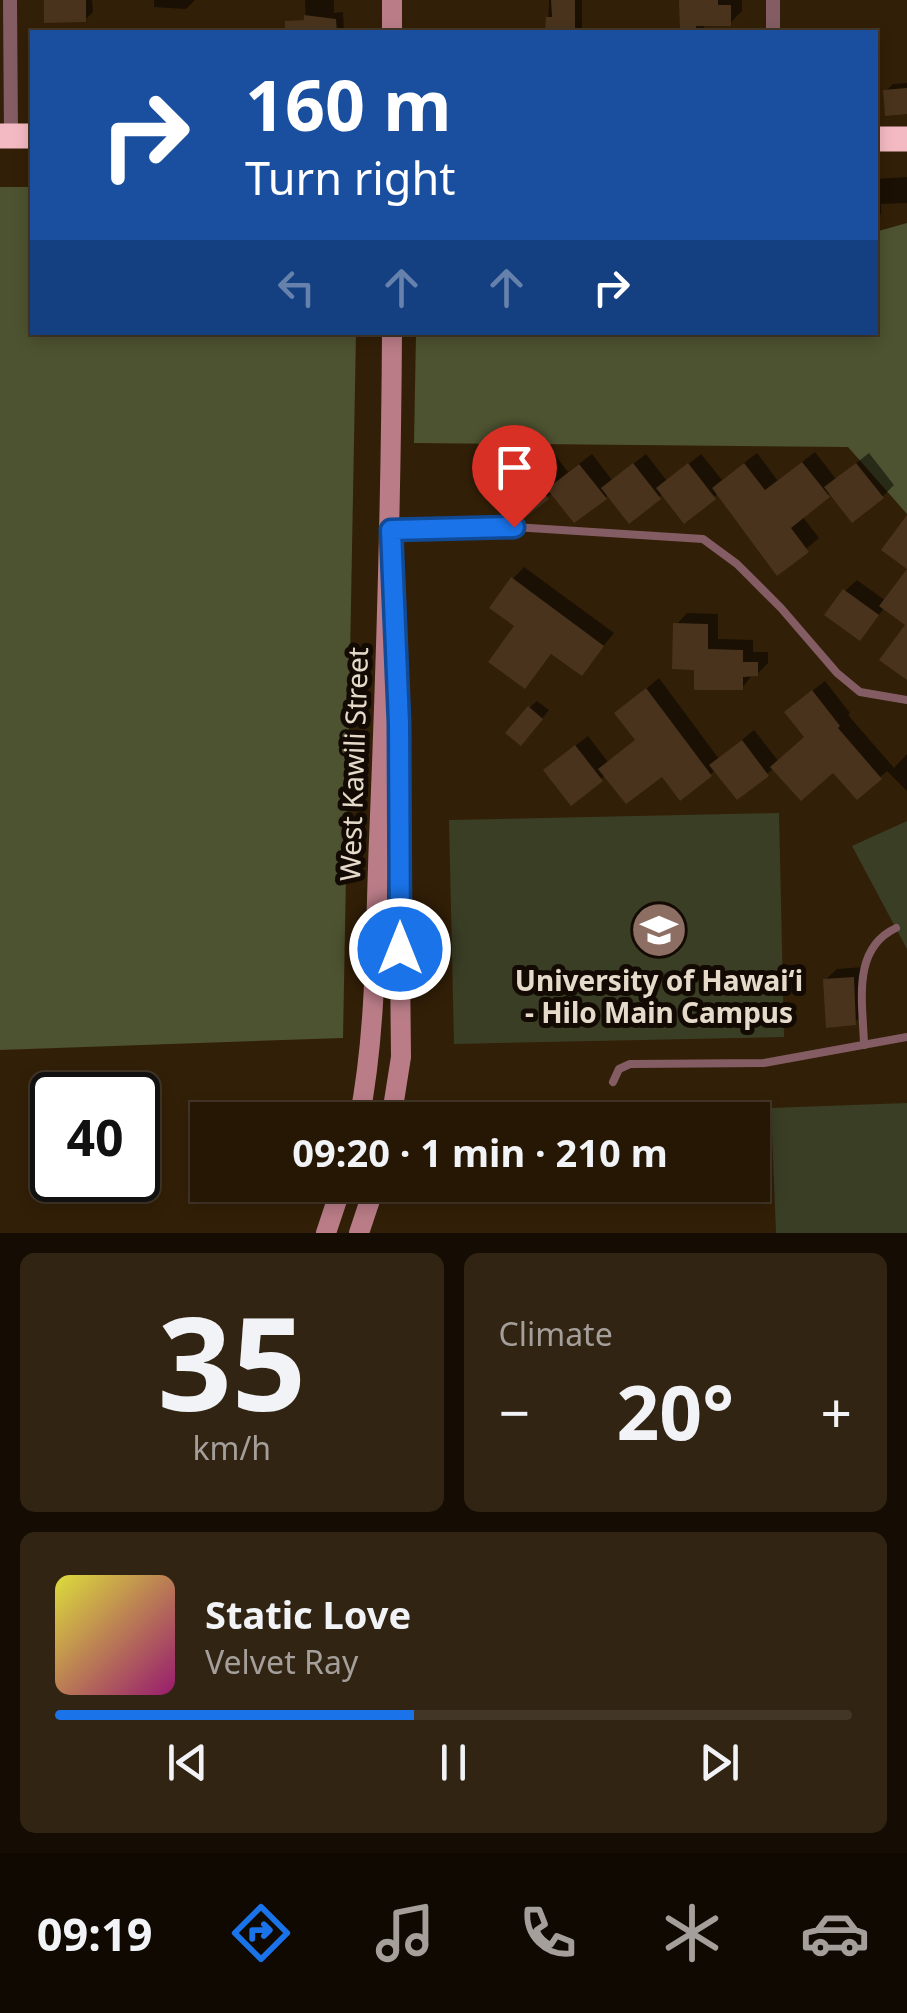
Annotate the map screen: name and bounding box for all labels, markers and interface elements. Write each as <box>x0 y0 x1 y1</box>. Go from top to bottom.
text: 160 m <box>245 56 452 152</box>
icon: right <box>80 70 210 200</box>
text: Turn right <box>245 147 456 208</box>
icon: left <box>269 260 324 315</box>
icon: ahead <box>374 260 429 315</box>
icon: ahead <box>479 260 534 315</box>
icon: right <box>584 260 639 315</box>
pin <box>472 425 557 528</box>
icon: arrive <box>487 440 542 495</box>
street label: West Kawili Street <box>330 646 376 882</box>
position arrow <box>348 897 452 1001</box>
school or university icon: University of Hawaiʻi - Hilo Main Campus <box>629 900 689 960</box>
place label: University of Hawaiʻi - Hilo Main Campus <box>515 961 803 1031</box>
speed limit sign: 40 <box>30 1072 160 1202</box>
text: 09:20 · 1 min · 210 m <box>292 1126 668 1178</box>
text: 35 <box>157 1272 306 1449</box>
text: Climate <box>499 1312 613 1355</box>
text: 20° <box>616 1360 734 1462</box>
text: − <box>499 1374 530 1449</box>
text: + <box>821 1374 852 1449</box>
text: km/h <box>192 1426 271 1469</box>
text: Static Love <box>205 1588 411 1640</box>
text: Velvet Ray <box>205 1640 358 1683</box>
icon: previous <box>160 1735 215 1790</box>
icon: pause <box>426 1735 481 1790</box>
icon: next <box>692 1735 747 1790</box>
icon: directions <box>226 1898 296 1968</box>
icon: music <box>370 1898 440 1968</box>
icon: phone <box>513 1898 583 1968</box>
icon: climate <box>657 1898 727 1968</box>
icon: car <box>800 1898 870 1968</box>
text: 09:19 <box>37 1903 152 1964</box>

